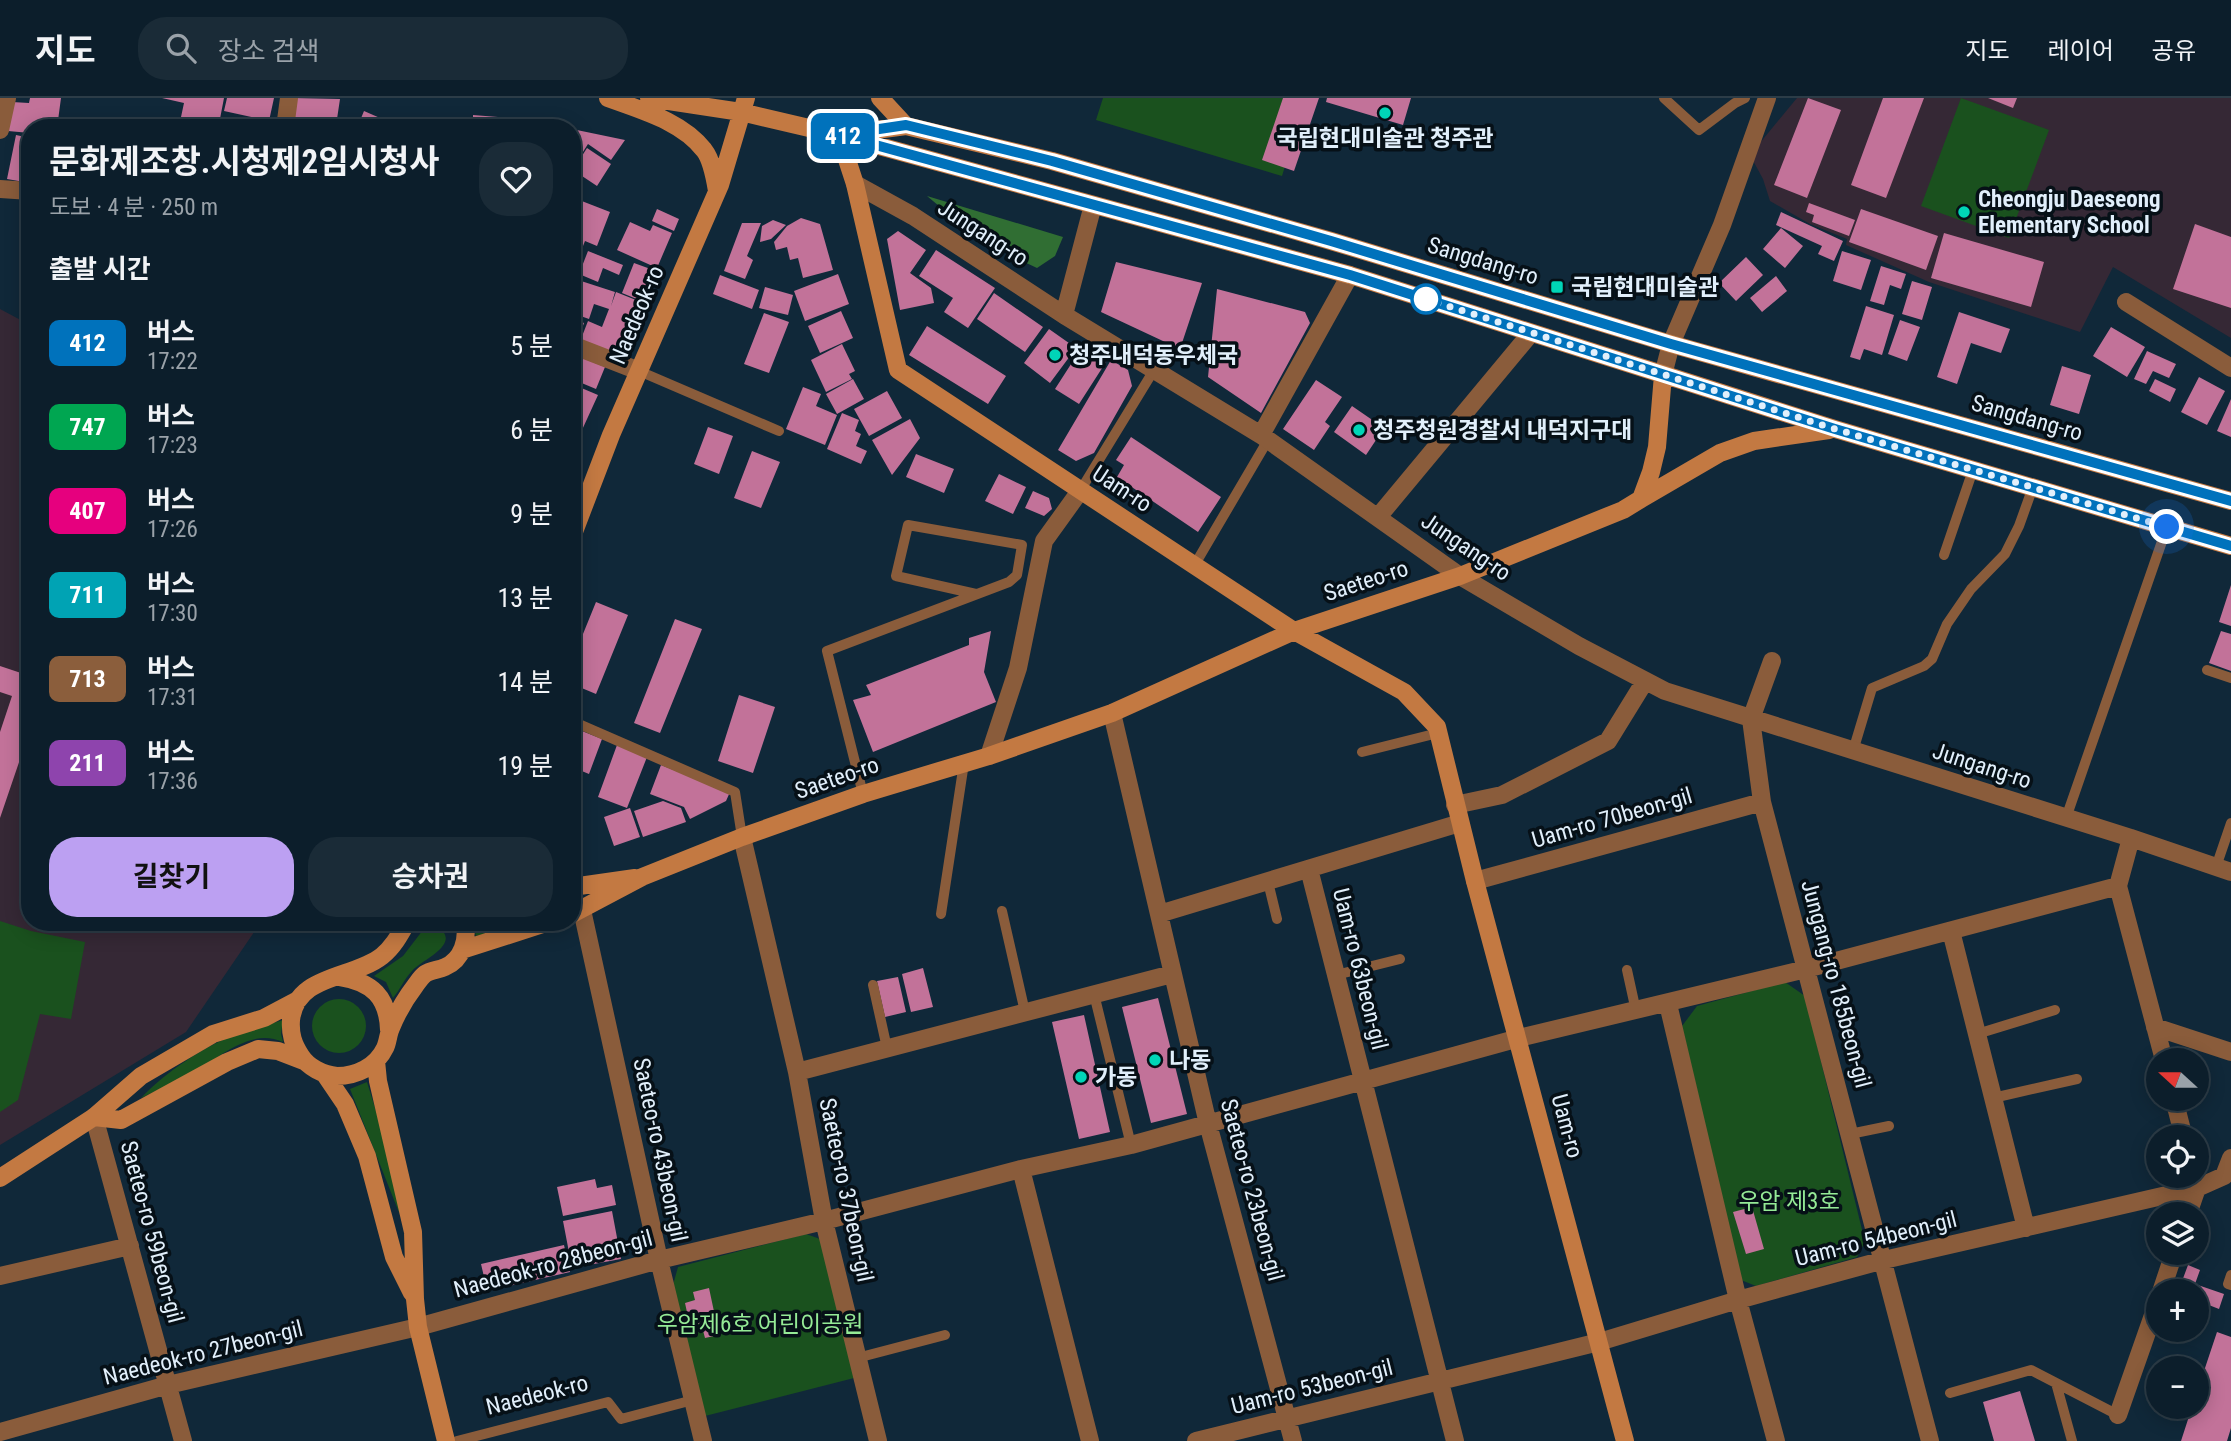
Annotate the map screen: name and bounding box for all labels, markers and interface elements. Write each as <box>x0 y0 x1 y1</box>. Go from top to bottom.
search box <box>138 17 628 80</box>
icon: search <box>162 29 200 67</box>
text: 지도 <box>35 31 96 70</box>
text: 장소 검색 <box>218 36 319 66</box>
text: 지도 <box>1965 37 2010 65</box>
text: 레이어 <box>2048 37 2114 65</box>
text: 공유 <box>2152 37 2196 65</box>
marker: 국립현대미술관 청주관 <box>1377 105 1393 121</box>
line badge: 412 <box>803 113 883 159</box>
text: 412 <box>825 122 861 150</box>
place label: 국립현대미술관 청주관 <box>1277 125 1493 152</box>
text: 문화제조창.시청제2임시청사 <box>49 142 440 181</box>
button: heart <box>479 142 553 216</box>
place label: Cheongju Daeseong Elementary School <box>1978 186 2161 239</box>
text: 도보 · 4 분 · 250 m <box>49 194 218 221</box>
street label: Jungang-ro <box>933 194 1033 272</box>
marker: Cheongju Daeseong Elementary School <box>1956 204 1972 220</box>
street label: Sangdang-ro <box>1424 231 1542 291</box>
text: 출발 시간 <box>49 254 151 284</box>
street label: Naedeok-ro <box>604 262 670 368</box>
place label: 국립현대미술관 <box>1571 274 1719 301</box>
marker: 국립현대미술관 <box>1549 279 1565 295</box>
unlabelled marker <box>1411 284 1441 314</box>
text: 버스 <box>147 317 195 347</box>
text: 412 <box>69 329 106 357</box>
text: 5 분 <box>510 331 553 361</box>
place label: 청주내덕동우체국 <box>1069 342 1238 369</box>
marker: 청주내덕동우체국 <box>1047 347 1063 363</box>
text: 17:22 <box>147 348 198 375</box>
street label: Sangdang-ro <box>1968 389 2086 447</box>
text: 버스 <box>147 401 195 431</box>
text: 747 <box>69 413 106 441</box>
text: 6 분 <box>510 415 553 445</box>
place label: 청주청원경찰서 내덕지구대 <box>1373 417 1632 444</box>
marker: 청주청원경찰서 내덕지구대 <box>1351 422 1367 438</box>
text: 17:23 <box>147 432 198 459</box>
street label: Uam-ro <box>1087 460 1157 518</box>
text: 버스 <box>147 485 195 515</box>
text: 407 <box>69 497 106 525</box>
text: 9 분 <box>510 499 553 529</box>
street label: Jungang-ro <box>1416 507 1516 587</box>
your location <box>2149 509 2184 544</box>
text: 17:26 <box>147 516 198 543</box>
street label: Saeteo-ro <box>1321 555 1411 607</box>
text: 버스 <box>147 569 195 599</box>
text: 711 <box>69 581 106 609</box>
text: 13 분 <box>497 583 553 613</box>
text: 17:30 <box>147 600 198 627</box>
text: 버스 <box>147 653 195 683</box>
text: 713 <box>69 665 106 693</box>
text: 14 분 <box>497 667 553 697</box>
text: 17:31 <box>147 684 198 711</box>
text: 버스 <box>147 737 195 767</box>
street label: Jungang-ro <box>1929 737 2035 795</box>
text: 211 <box>69 749 106 777</box>
text: 19 분 <box>497 751 553 781</box>
street label: Saeteo-ro <box>792 751 882 805</box>
text: 17:36 <box>147 768 198 795</box>
street label: Uam-ro 70beon-gil <box>1529 782 1695 854</box>
button: 길찾기 <box>49 837 294 917</box>
button: 승차권 <box>308 837 553 917</box>
street label: Jungang-ro 185beon-gil <box>1795 877 1877 1091</box>
street label: Uam-ro 63beon-gil <box>1327 885 1393 1053</box>
place label: 나동 <box>1169 1047 1211 1074</box>
north arrow <box>2146 1048 2208 1111</box>
map controls <box>2146 1048 2209 1419</box>
marker: 나동 <box>1147 1052 1163 1068</box>
street label: Saeteo-ro 43beon-gil <box>627 1056 693 1244</box>
place label: 가동 <box>1095 1064 1137 1091</box>
marker: 가동 <box>1073 1069 1089 1085</box>
street label: Uam-ro <box>1546 1091 1588 1161</box>
street label: Saeteo-ro 37beon-gil <box>813 1096 879 1284</box>
street label: Saeteo-ro 23beon-gil <box>1215 1096 1289 1284</box>
button: locate <box>2146 1125 2209 1188</box>
street label: Saeteo-ro 59beon-gil <box>115 1138 189 1326</box>
park label: 우암 제3호 <box>1738 1188 1840 1215</box>
button: layers <box>2146 1202 2209 1265</box>
street label: Uam-ro 54beon-gil <box>1792 1206 1960 1272</box>
street label: Naedeok-ro 28beon-gil <box>451 1224 655 1304</box>
button: + <box>2146 1279 2209 1342</box>
park label: 우암제6호 어린이공원 <box>656 1311 864 1338</box>
street label: Naedeok-ro 27beon-gil <box>100 1315 306 1391</box>
street label: Uam-ro 53beon-gil <box>1228 1354 1396 1420</box>
button: − <box>2146 1356 2209 1419</box>
street label: Naedeok-ro <box>483 1369 591 1421</box>

